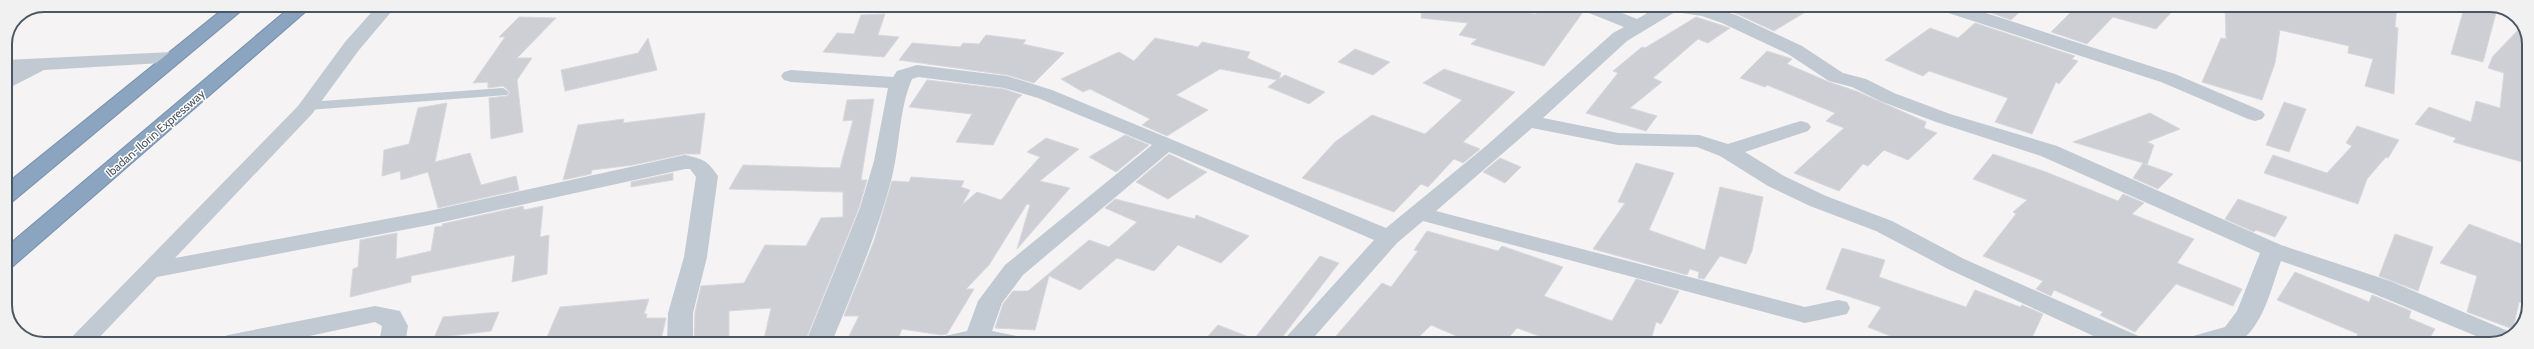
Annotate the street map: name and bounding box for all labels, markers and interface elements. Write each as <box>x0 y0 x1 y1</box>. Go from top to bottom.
street label: Ibadan-Ilorin Expressway <box>102 86 208 180</box>

